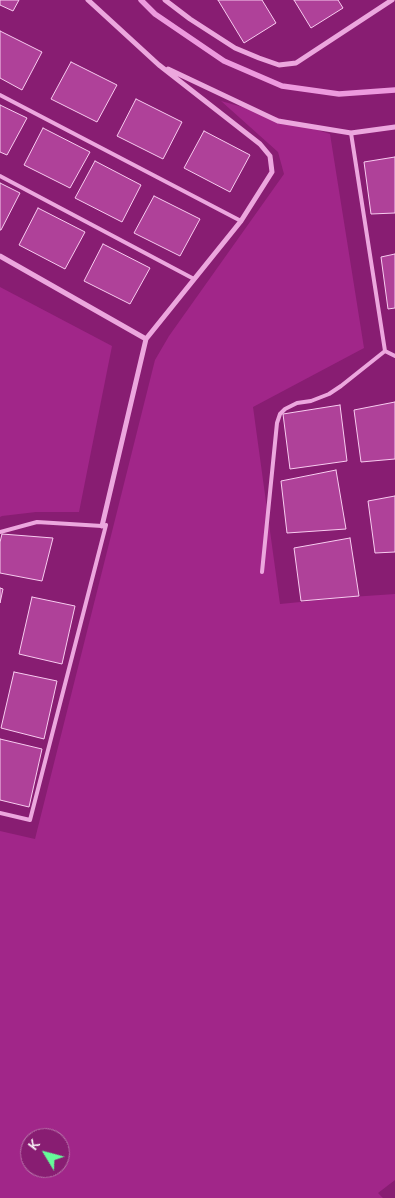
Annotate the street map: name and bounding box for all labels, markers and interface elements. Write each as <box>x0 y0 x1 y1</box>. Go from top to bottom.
north arrow <box>20 1128 70 1178</box>
text: K <box>23 1135 44 1154</box>

